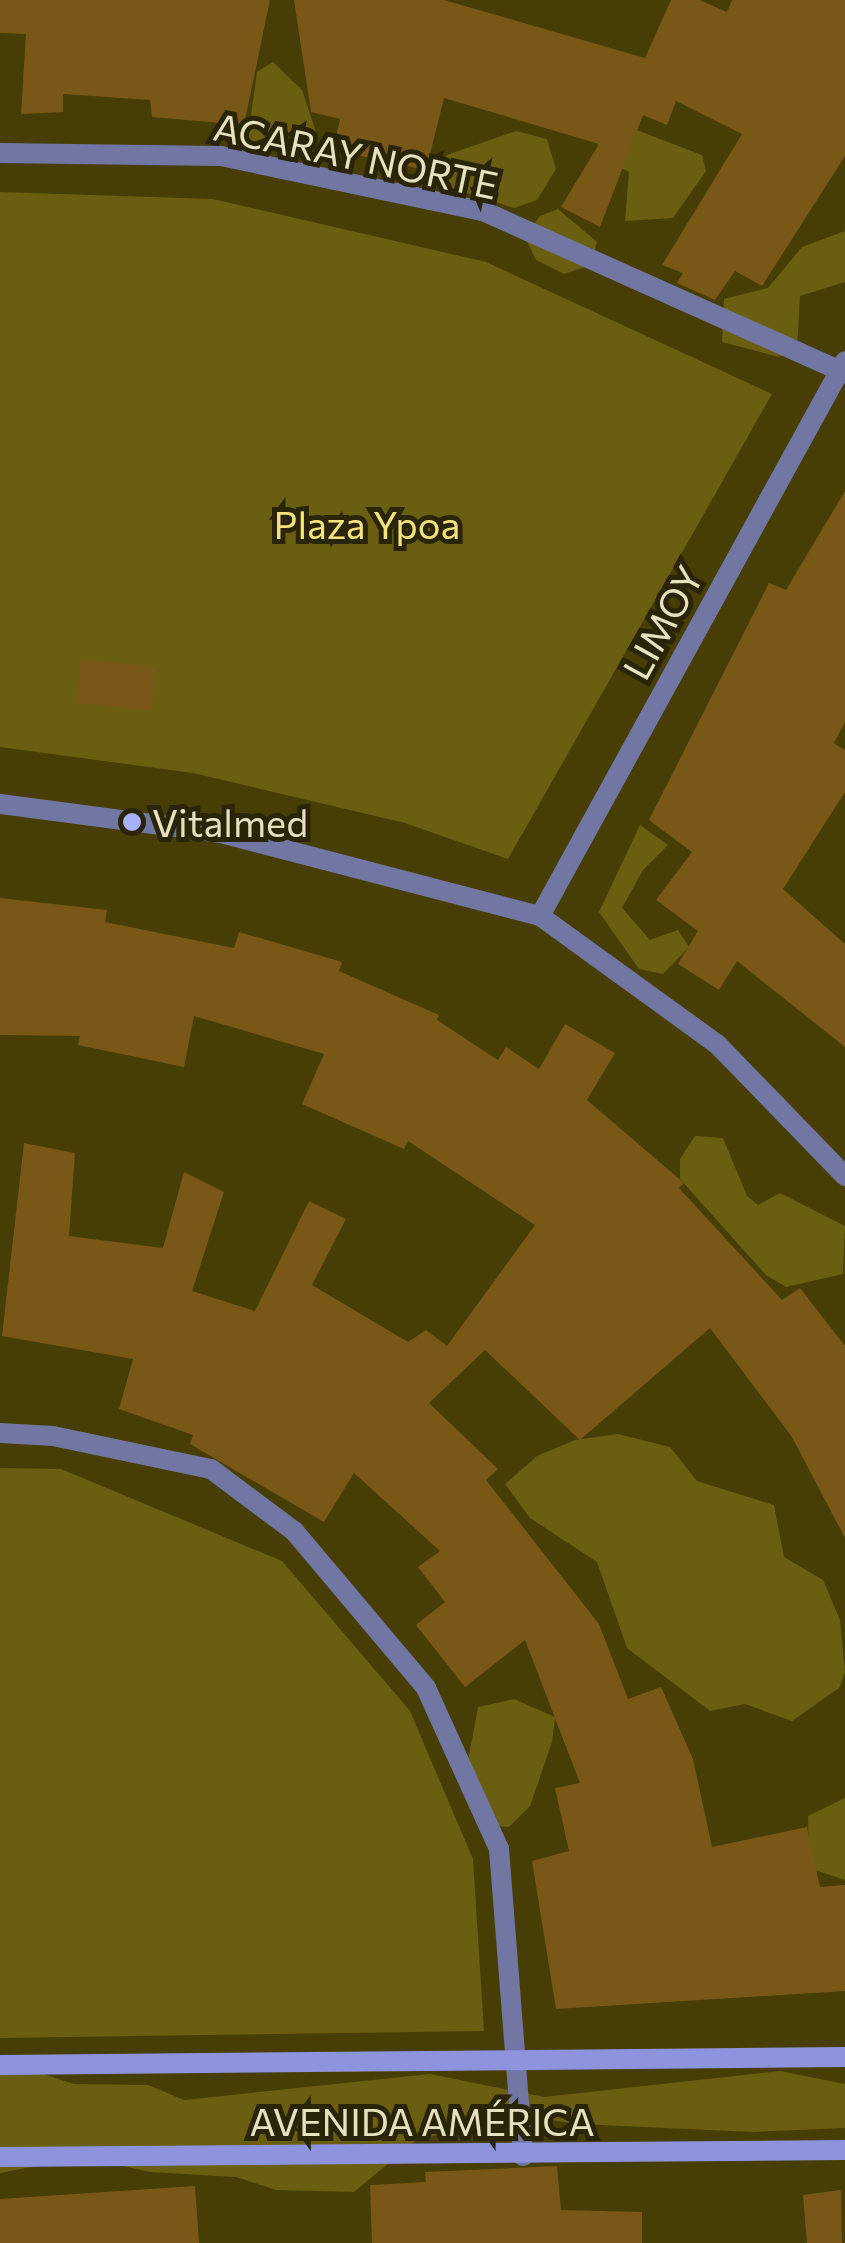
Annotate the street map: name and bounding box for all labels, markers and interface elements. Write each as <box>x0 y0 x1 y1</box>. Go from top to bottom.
street label: ACARAY NORTE <box>210 103 502 207</box>
park label: Plaza Ypoa <box>274 501 460 547</box>
street label: LIMOY <box>612 557 712 687</box>
place label: Vitalmed <box>152 799 308 845</box>
marker: Vitalmed <box>121 811 143 833</box>
street label: AVENIDA AMÉRICA <box>249 2098 595 2144</box>

